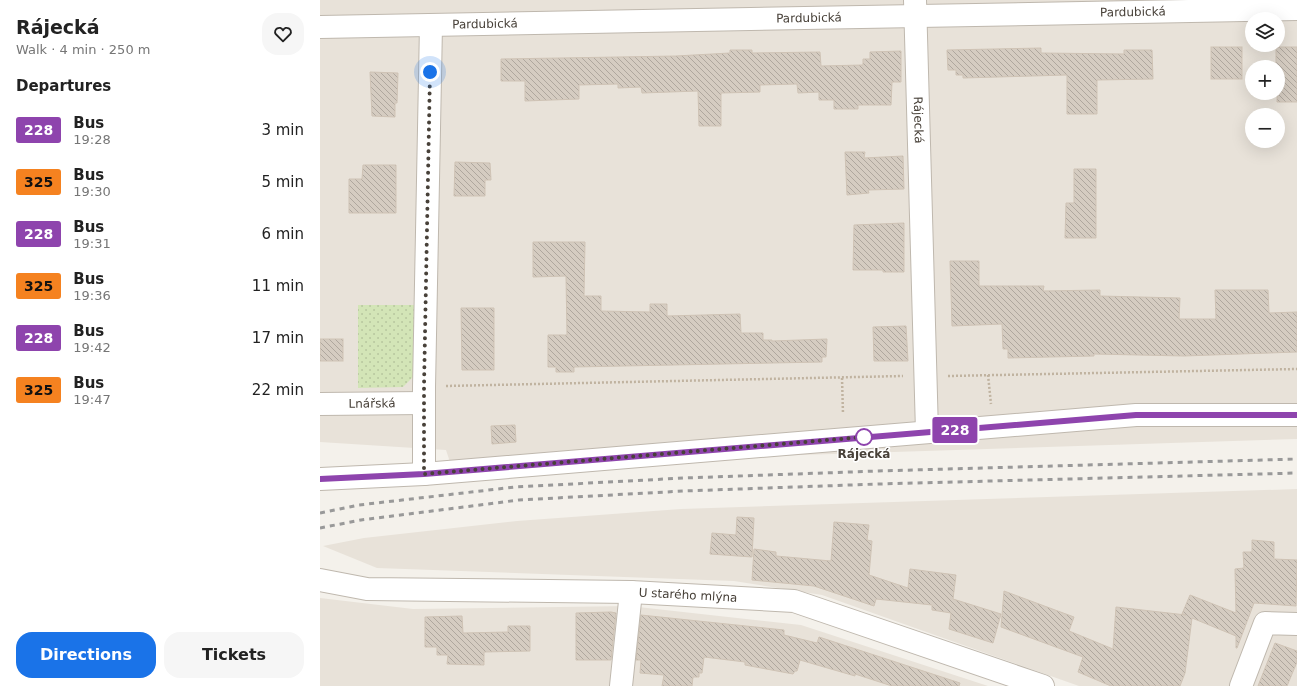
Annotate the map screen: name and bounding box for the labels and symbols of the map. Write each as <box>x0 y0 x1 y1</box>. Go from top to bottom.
street label: Pardubická <box>1100 4 1166 20</box>
street label: Pardubická <box>776 10 842 26</box>
street label: Pardubická <box>452 16 518 32</box>
your location <box>420 62 440 82</box>
street label: Rájecká <box>911 96 926 144</box>
street label: Lnářská <box>348 396 396 411</box>
line badge: 228 <box>932 417 978 443</box>
marker: Rájecká <box>855 428 873 446</box>
place label: Rájecká <box>838 447 890 461</box>
street label: U starého mlýna <box>638 585 738 605</box>

